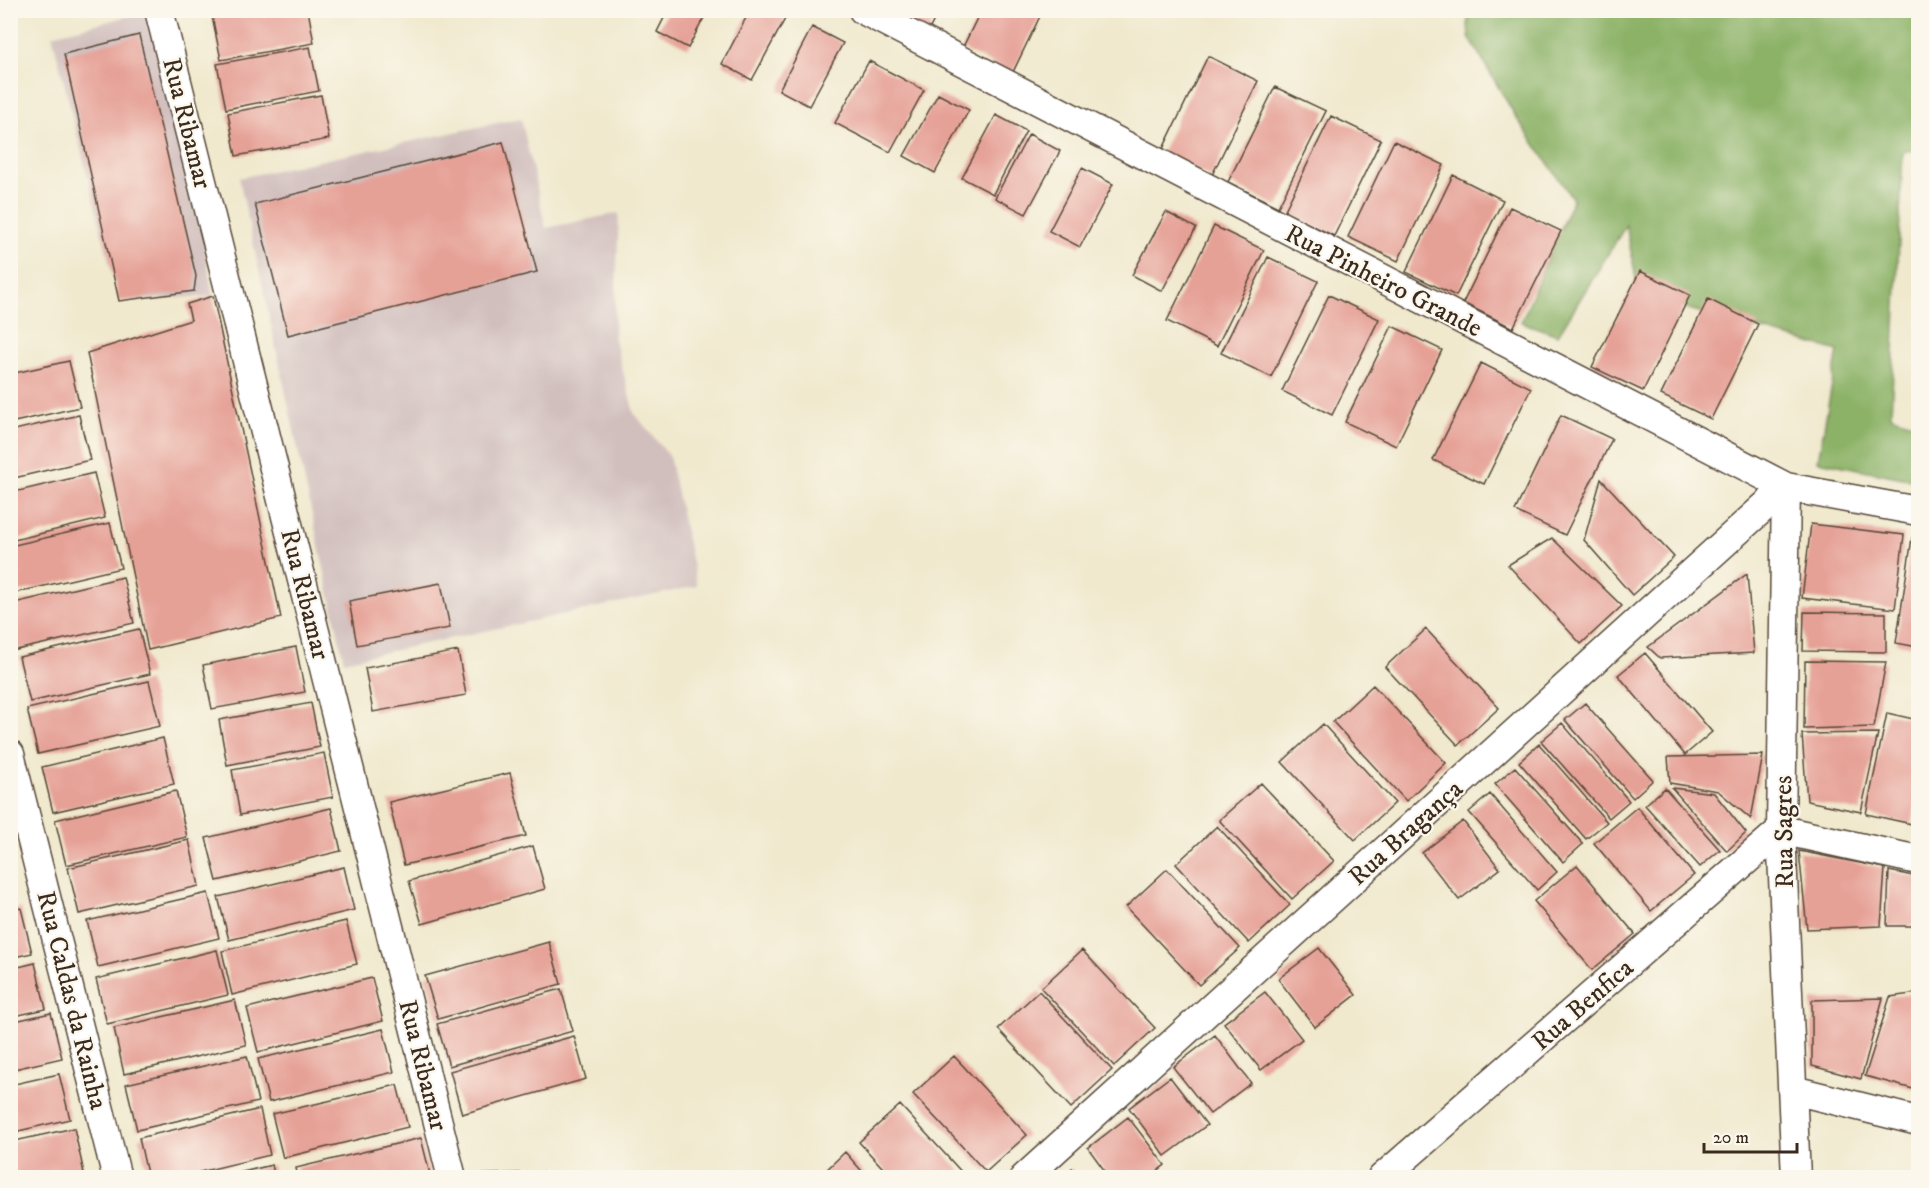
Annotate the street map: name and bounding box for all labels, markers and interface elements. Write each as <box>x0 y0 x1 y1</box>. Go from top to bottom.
street label: Rua Ribamar <box>154 54 219 193</box>
street label: Rua Pinheiro Grande <box>1279 217 1487 345</box>
street label: Rua Ribamar <box>272 525 337 664</box>
street label: Rua Bragança <box>1342 773 1470 893</box>
street label: Rua Sagres <box>1767 775 1802 889</box>
street label: Rua Caldas da Rainha <box>28 888 115 1113</box>
street label: Rua Benfica <box>1525 952 1641 1058</box>
street label: Rua Ribamar <box>390 996 455 1135</box>
scale bar <box>1704 1116 1797 1154</box>
text: 20 m <box>1713 1127 1749 1149</box>

